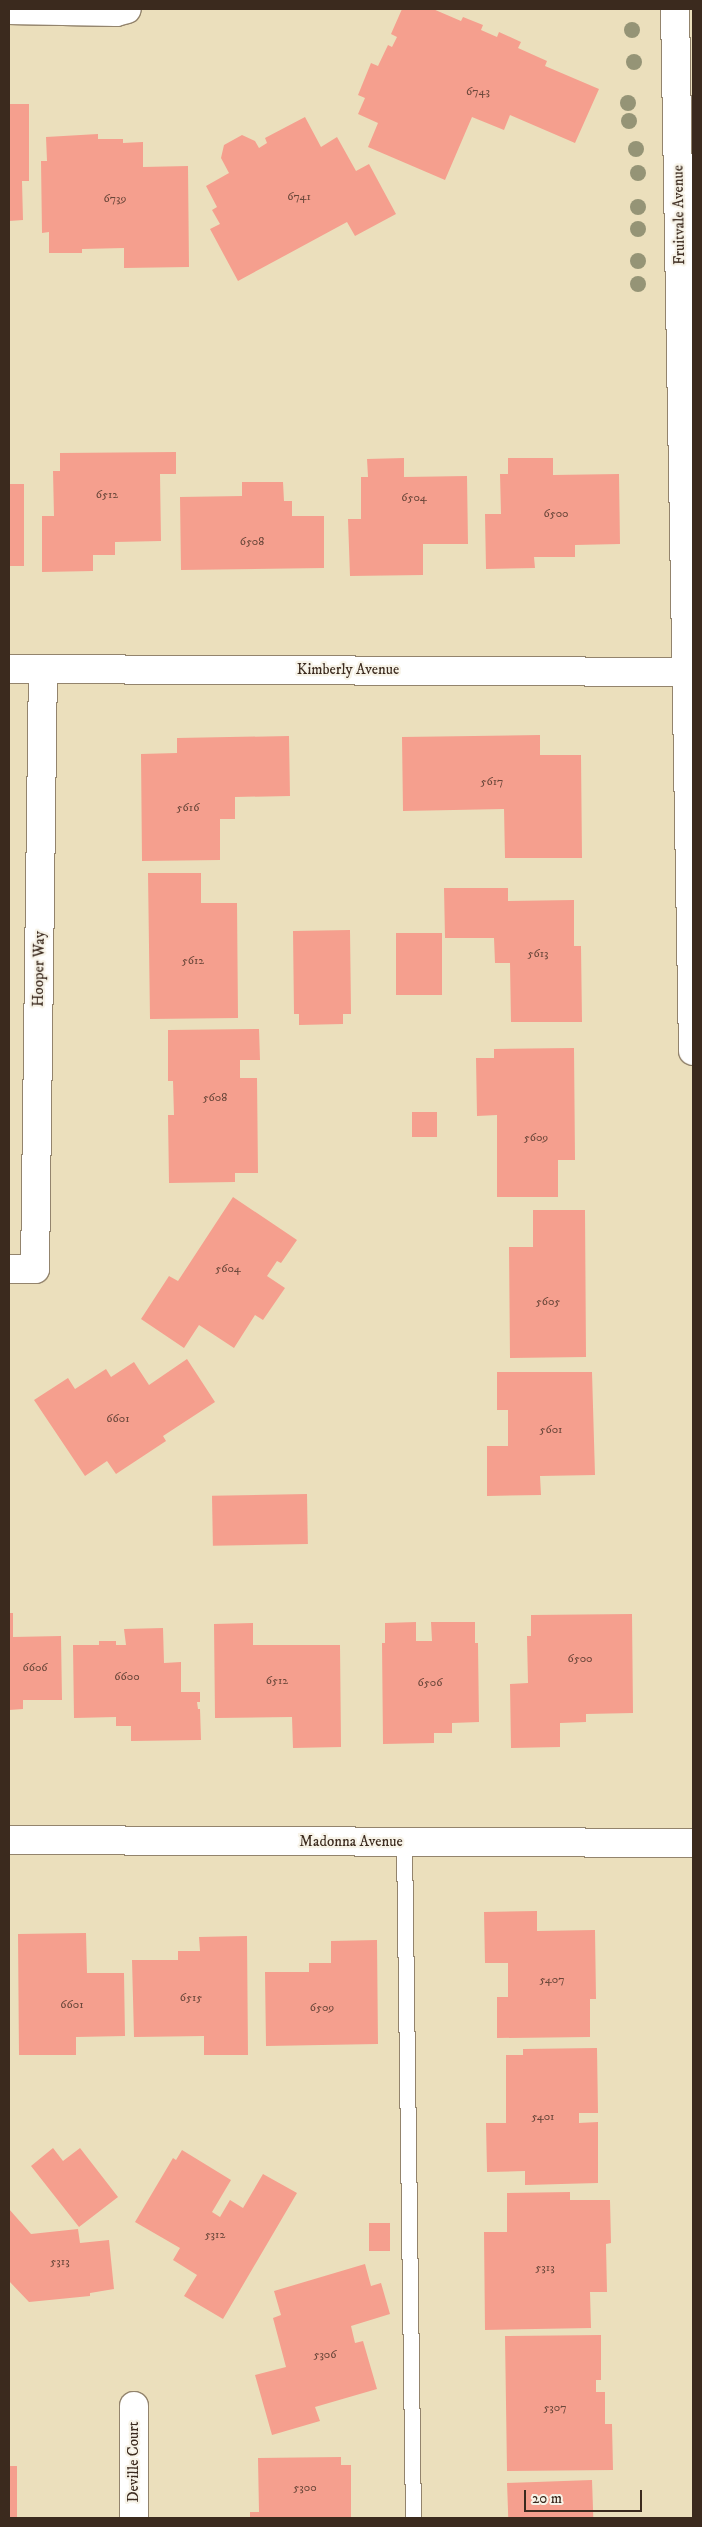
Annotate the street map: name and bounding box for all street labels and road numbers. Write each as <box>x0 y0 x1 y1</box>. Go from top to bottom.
street label: Fruitvale Avenue <box>669 165 689 265</box>
street label: Kimberly Avenue <box>297 661 399 679</box>
street label: Hooper Way <box>29 931 49 1007</box>
street label: Madonna Avenue <box>299 1833 403 1851</box>
street label: Deville Court <box>125 2421 143 2503</box>

